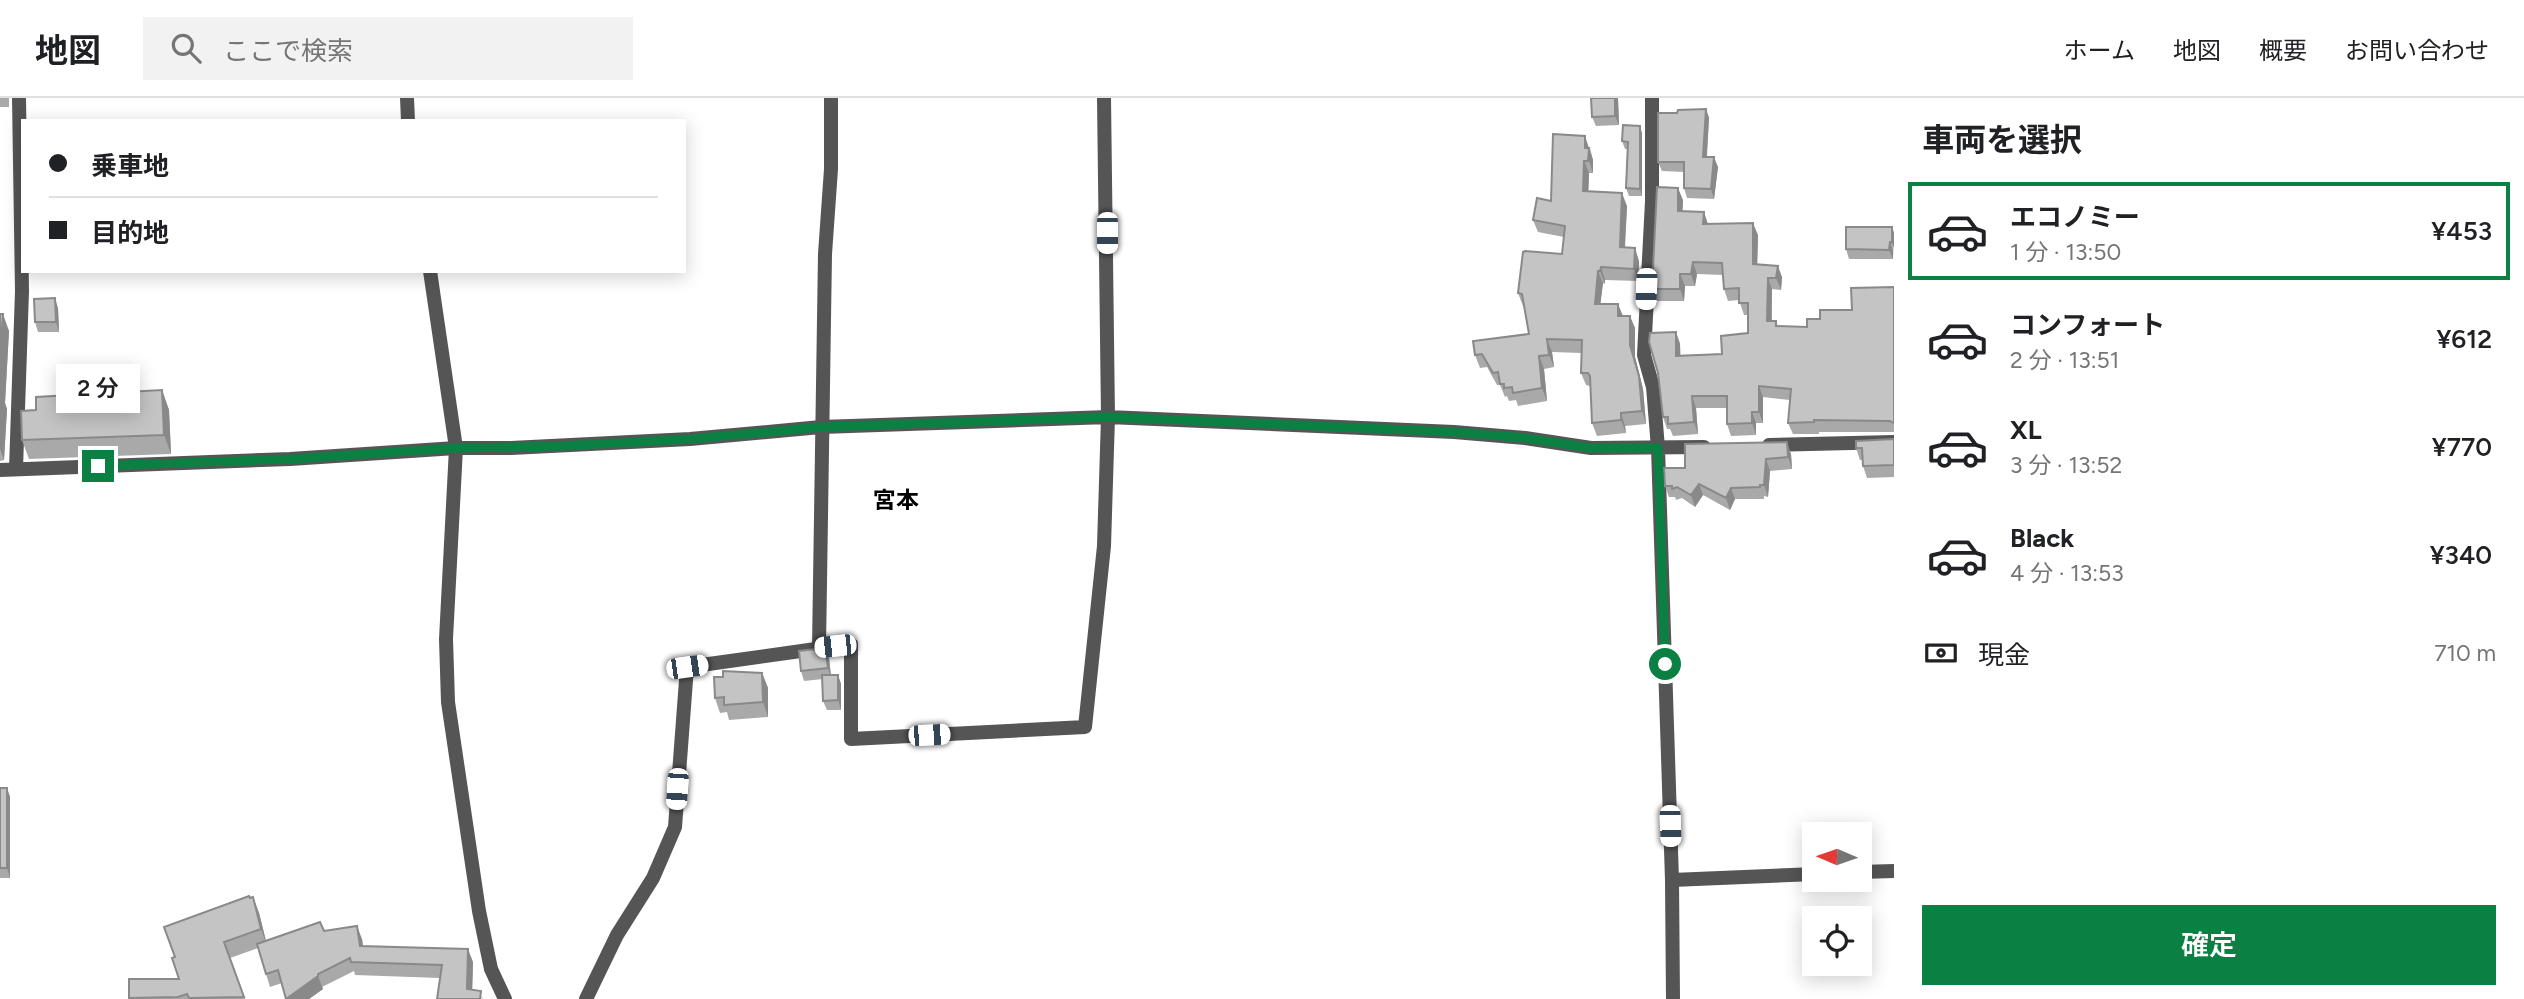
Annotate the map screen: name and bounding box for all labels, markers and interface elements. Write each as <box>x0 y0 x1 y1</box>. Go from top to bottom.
search box <box>143 17 633 80</box>
icon: search <box>167 29 205 67</box>
text: 地図 <box>35 31 101 70</box>
text: ここで検索 <box>223 35 353 67</box>
text: ホーム <box>2064 36 2135 65</box>
text: 地図 <box>2173 36 2221 65</box>
text: 概要 <box>2259 36 2307 65</box>
text: お問い合わせ <box>2345 36 2489 65</box>
text: 車両を選択 <box>1922 121 2082 159</box>
text: 乗車地 <box>91 150 169 182</box>
icon: car <box>1926 200 1989 263</box>
text: エコノミー <box>2010 201 2140 233</box>
car <box>1097 212 1118 254</box>
text: ¥453 <box>2431 215 2492 247</box>
text: 目的地 <box>91 217 169 249</box>
text: 1 分 · 13:50 <box>2010 238 2121 266</box>
car <box>1635 268 1658 310</box>
icon: car <box>1926 308 1989 371</box>
text: コンフォート <box>2010 309 2165 341</box>
text: ¥612 <box>2436 323 2492 355</box>
text: 2 分 · 13:51 <box>2010 346 2119 374</box>
callout: 2 分 <box>56 364 140 414</box>
text: 2 分 <box>77 374 119 402</box>
text: XL <box>2010 414 2042 446</box>
icon: car <box>1926 416 1989 479</box>
text: ¥770 <box>2432 431 2492 463</box>
route end <box>82 450 114 482</box>
text: 3 分 · 13:52 <box>2010 451 2122 479</box>
district label: 宮本 <box>873 486 919 514</box>
text: Black <box>2010 522 2074 554</box>
icon: car <box>1926 524 1989 587</box>
text: ¥340 <box>2430 539 2492 571</box>
text: 4 分 · 13:53 <box>2010 559 2124 587</box>
car <box>814 633 857 659</box>
icon: cash <box>1922 634 1960 672</box>
text: 現金 <box>1978 639 2030 671</box>
text: 710 m <box>2434 639 2496 667</box>
route start <box>1649 648 1681 680</box>
car <box>665 654 710 680</box>
car <box>908 723 951 747</box>
car <box>666 767 689 811</box>
car <box>1659 805 1682 847</box>
north arrow <box>1802 822 1872 892</box>
map controls <box>1802 822 1872 976</box>
button: 確定 <box>1922 905 2496 985</box>
button: locate <box>1802 906 1872 976</box>

